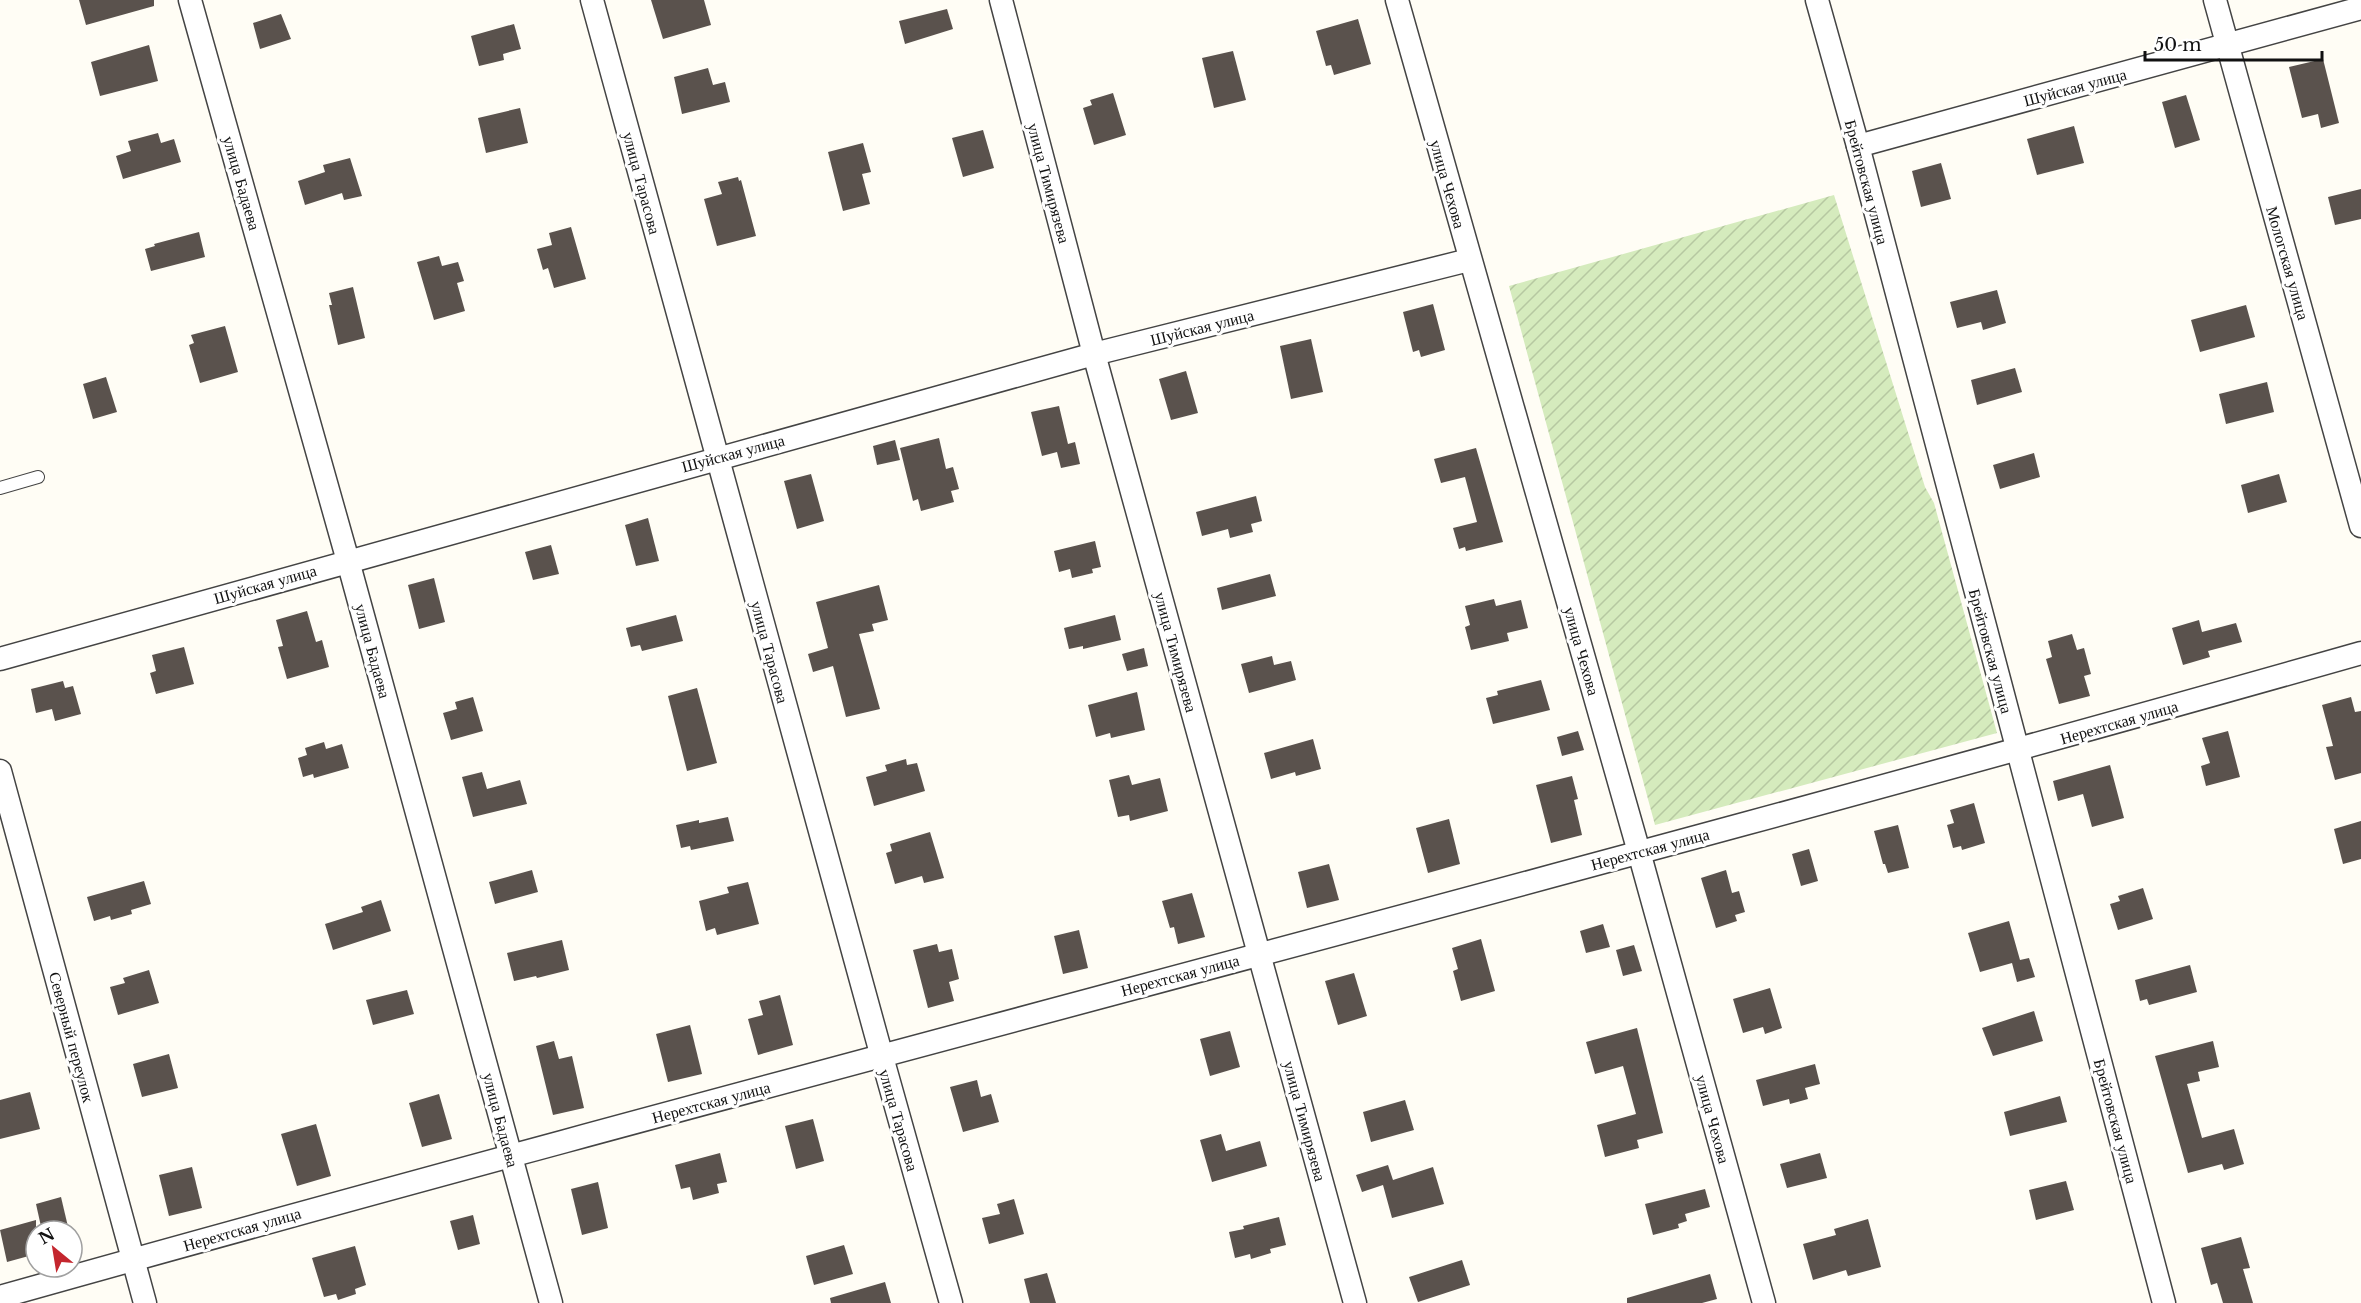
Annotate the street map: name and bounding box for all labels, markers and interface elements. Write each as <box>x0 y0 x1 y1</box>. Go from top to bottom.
scale bar <box>2145 24 2322 62</box>
text: 50 m <box>2154 34 2202 56</box>
street label: Шуйская улица <box>2021 64 2129 110</box>
street label: Брейтовская улица <box>1841 117 1893 247</box>
street label: улица Тимирязева <box>1023 121 1075 245</box>
street label: улица Тарасова <box>619 130 665 236</box>
street label: улица Бадаева <box>219 134 265 232</box>
street label: улица Чехова <box>1426 137 1470 231</box>
street label: Мологская улица <box>2262 204 2314 322</box>
street label: Шуйская улица <box>1148 304 1256 350</box>
street label: Шуйская улица <box>679 430 787 476</box>
street label: Шуйская улица <box>211 560 319 608</box>
street label: Брейтовская улица <box>1965 586 2017 716</box>
street label: улица Тимирязева <box>1150 590 1202 714</box>
street label: улица Тарасова <box>747 599 793 705</box>
street label: улица Бадаева <box>351 601 395 701</box>
street label: улица Чехова <box>1560 604 1604 698</box>
street label: Нерехтская улица <box>2058 696 2180 748</box>
street label: Нерехтская улица <box>1589 824 1711 874</box>
street label: Нерехтская улица <box>1119 950 1241 1000</box>
street label: Северный переулок <box>45 969 99 1105</box>
street label: Брейтовская улица <box>2090 1056 2142 1186</box>
street label: улица Тимирязева <box>1279 1059 1331 1183</box>
street label: улица Тарасова <box>875 1067 923 1173</box>
street label: улица Бадаева <box>479 1070 523 1170</box>
street label: улица Чехова <box>1692 1072 1734 1166</box>
street label: Нерехтская улица <box>650 1077 772 1127</box>
street label: Нерехтская улица <box>181 1203 303 1255</box>
north arrow <box>24 1219 84 1279</box>
text: N <box>35 1224 58 1248</box>

